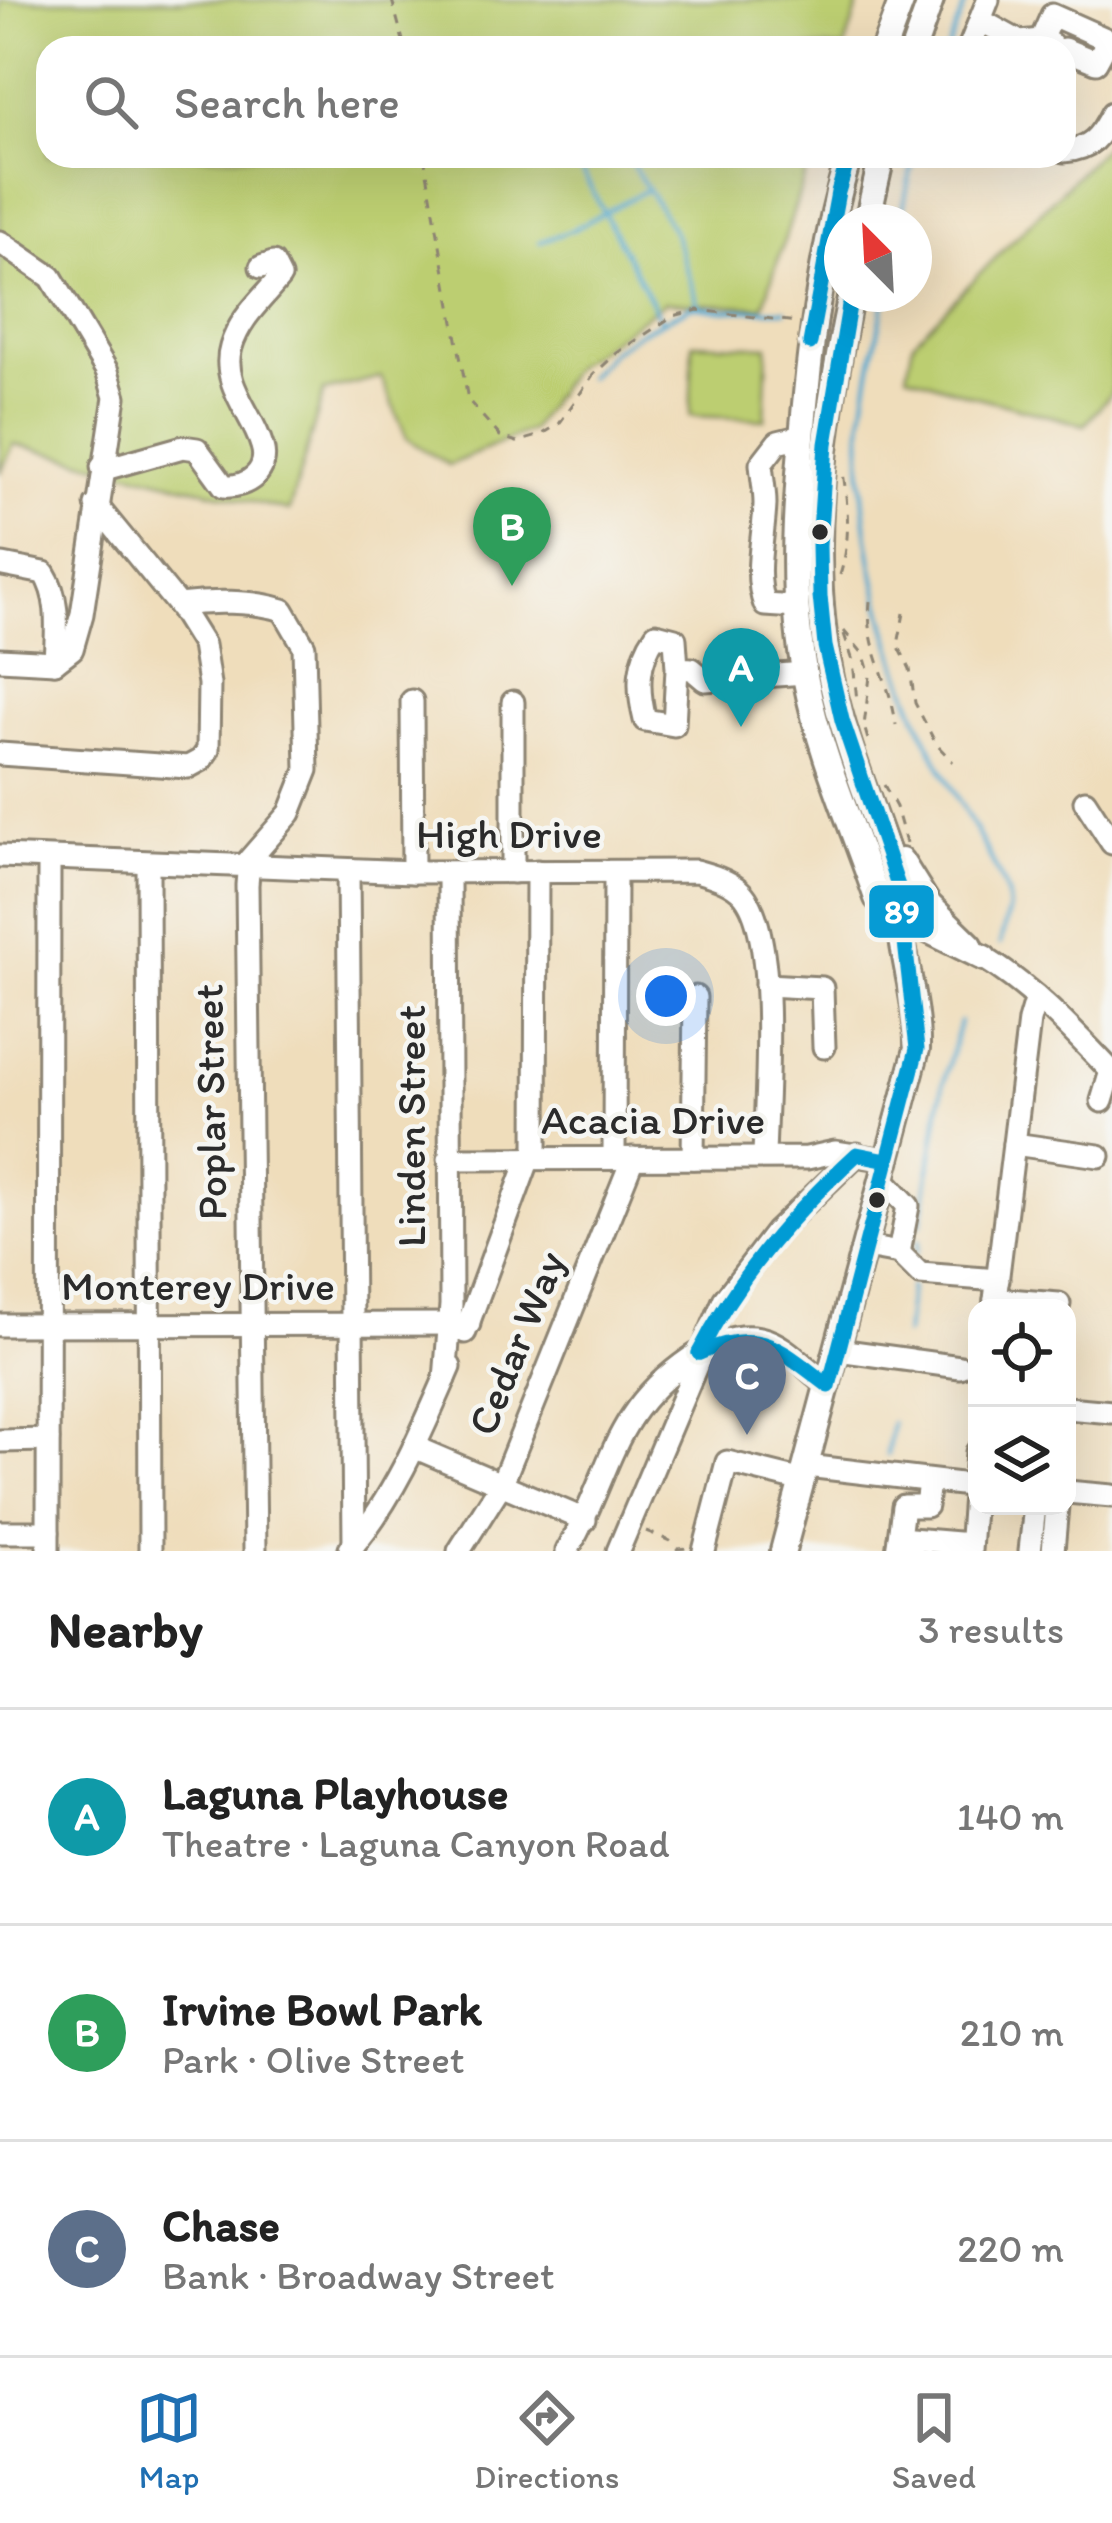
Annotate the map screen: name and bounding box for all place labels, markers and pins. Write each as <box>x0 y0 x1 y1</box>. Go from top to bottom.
pin: B <box>473 487 551 586</box>
unlabelled marker <box>809 521 831 543</box>
pin: A <box>702 628 780 727</box>
unlabelled marker <box>866 1189 888 1211</box>
pin: C <box>708 1336 786 1435</box>

